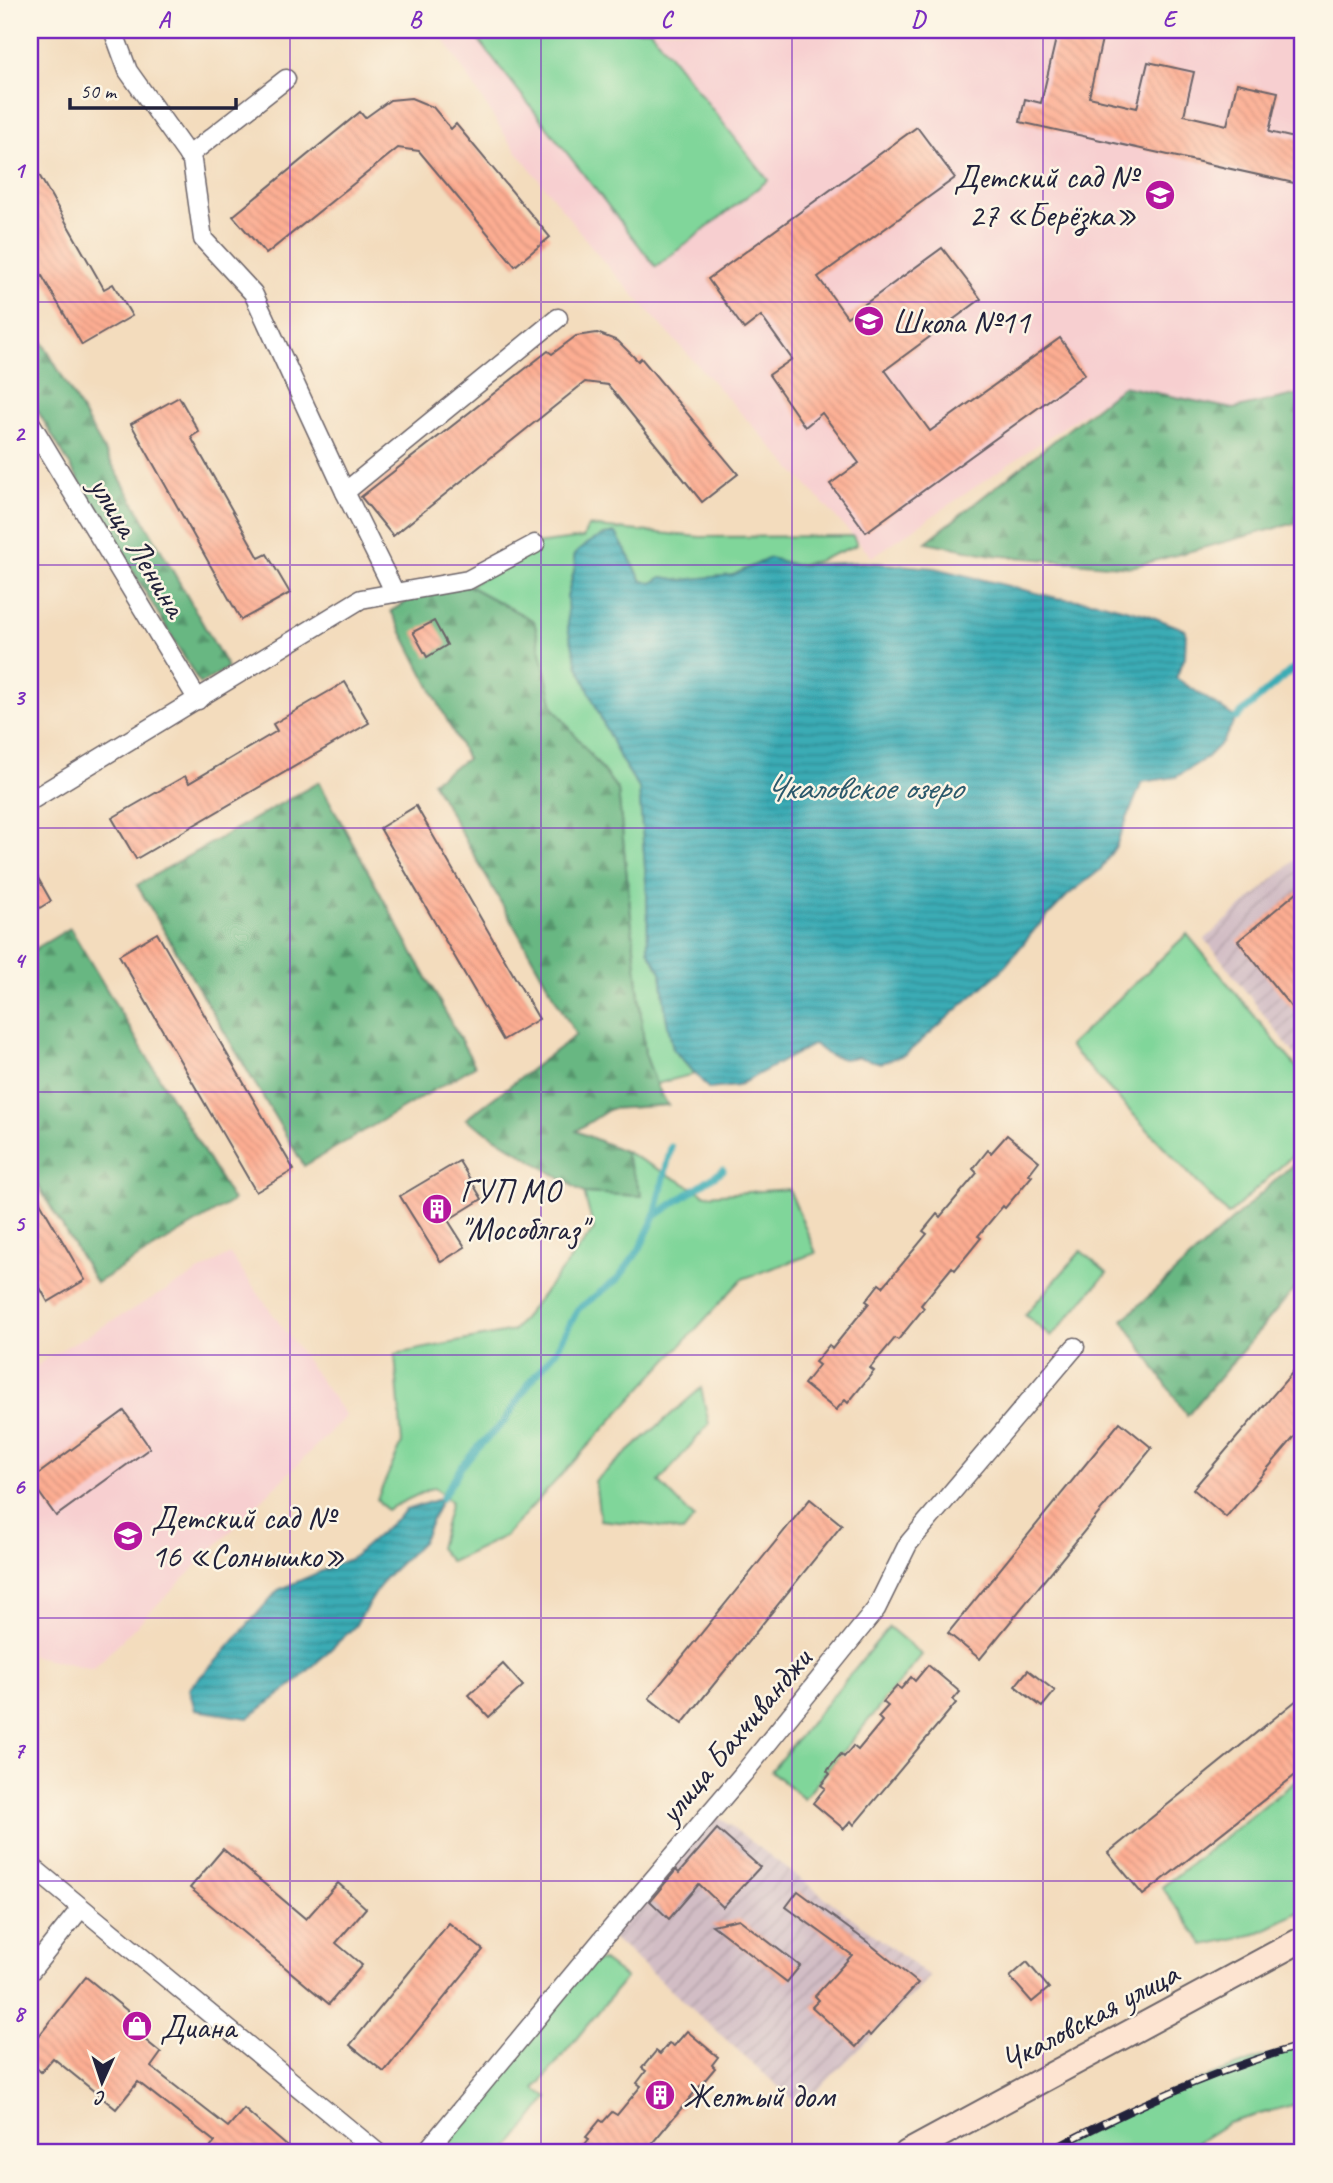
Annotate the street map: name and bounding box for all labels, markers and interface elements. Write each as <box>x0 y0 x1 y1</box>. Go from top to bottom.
text: A <box>158 5 172 34</box>
text: B <box>409 5 423 34</box>
text: C <box>661 5 675 34</box>
text: D <box>911 5 927 34</box>
text: E <box>1163 5 1179 34</box>
scale bar <box>70 66 236 110</box>
text: 50 m <box>80 78 118 104</box>
text: 1 <box>14 156 27 185</box>
place label: Детский сад № 27 «Берёзка» <box>954 156 1142 236</box>
school or university icon: Детский сад № 27 «Берёзка» <box>1143 178 1177 212</box>
place label: Школа №11 <box>892 301 1032 343</box>
school or university icon: Школа №11 <box>852 304 886 338</box>
text: 2 <box>14 419 27 448</box>
street label: улица Ленина <box>79 467 198 627</box>
text: 3 <box>14 683 27 712</box>
water label: Чкаловское озеро <box>764 765 966 810</box>
text: 4 <box>14 946 27 975</box>
place label: ГУП МО "Мособлгаз" <box>460 1170 593 1250</box>
building icon: ГУП МО "Мособлгаз" <box>420 1192 454 1226</box>
text: 5 <box>14 1209 26 1238</box>
text: 6 <box>14 1472 27 1501</box>
place label: Детский сад № 16 «Солнышко» <box>151 1497 345 1577</box>
school or university icon: Детский сад № 16 «Солнышко» <box>111 1519 145 1553</box>
street label: улица Бахчиванджи <box>648 1638 822 1834</box>
text: 7 <box>14 1736 27 1765</box>
street label: Чкаловская улица <box>994 1951 1188 2081</box>
text: 8 <box>14 1999 27 2028</box>
place label: Диана <box>160 2006 238 2048</box>
shop icon: Диана <box>120 2009 154 2043</box>
north arrow <box>66 2046 136 2116</box>
place label: Желтый дом <box>683 2075 837 2117</box>
building icon: Желтый дом <box>643 2078 677 2112</box>
text: С <box>93 2086 106 2110</box>

